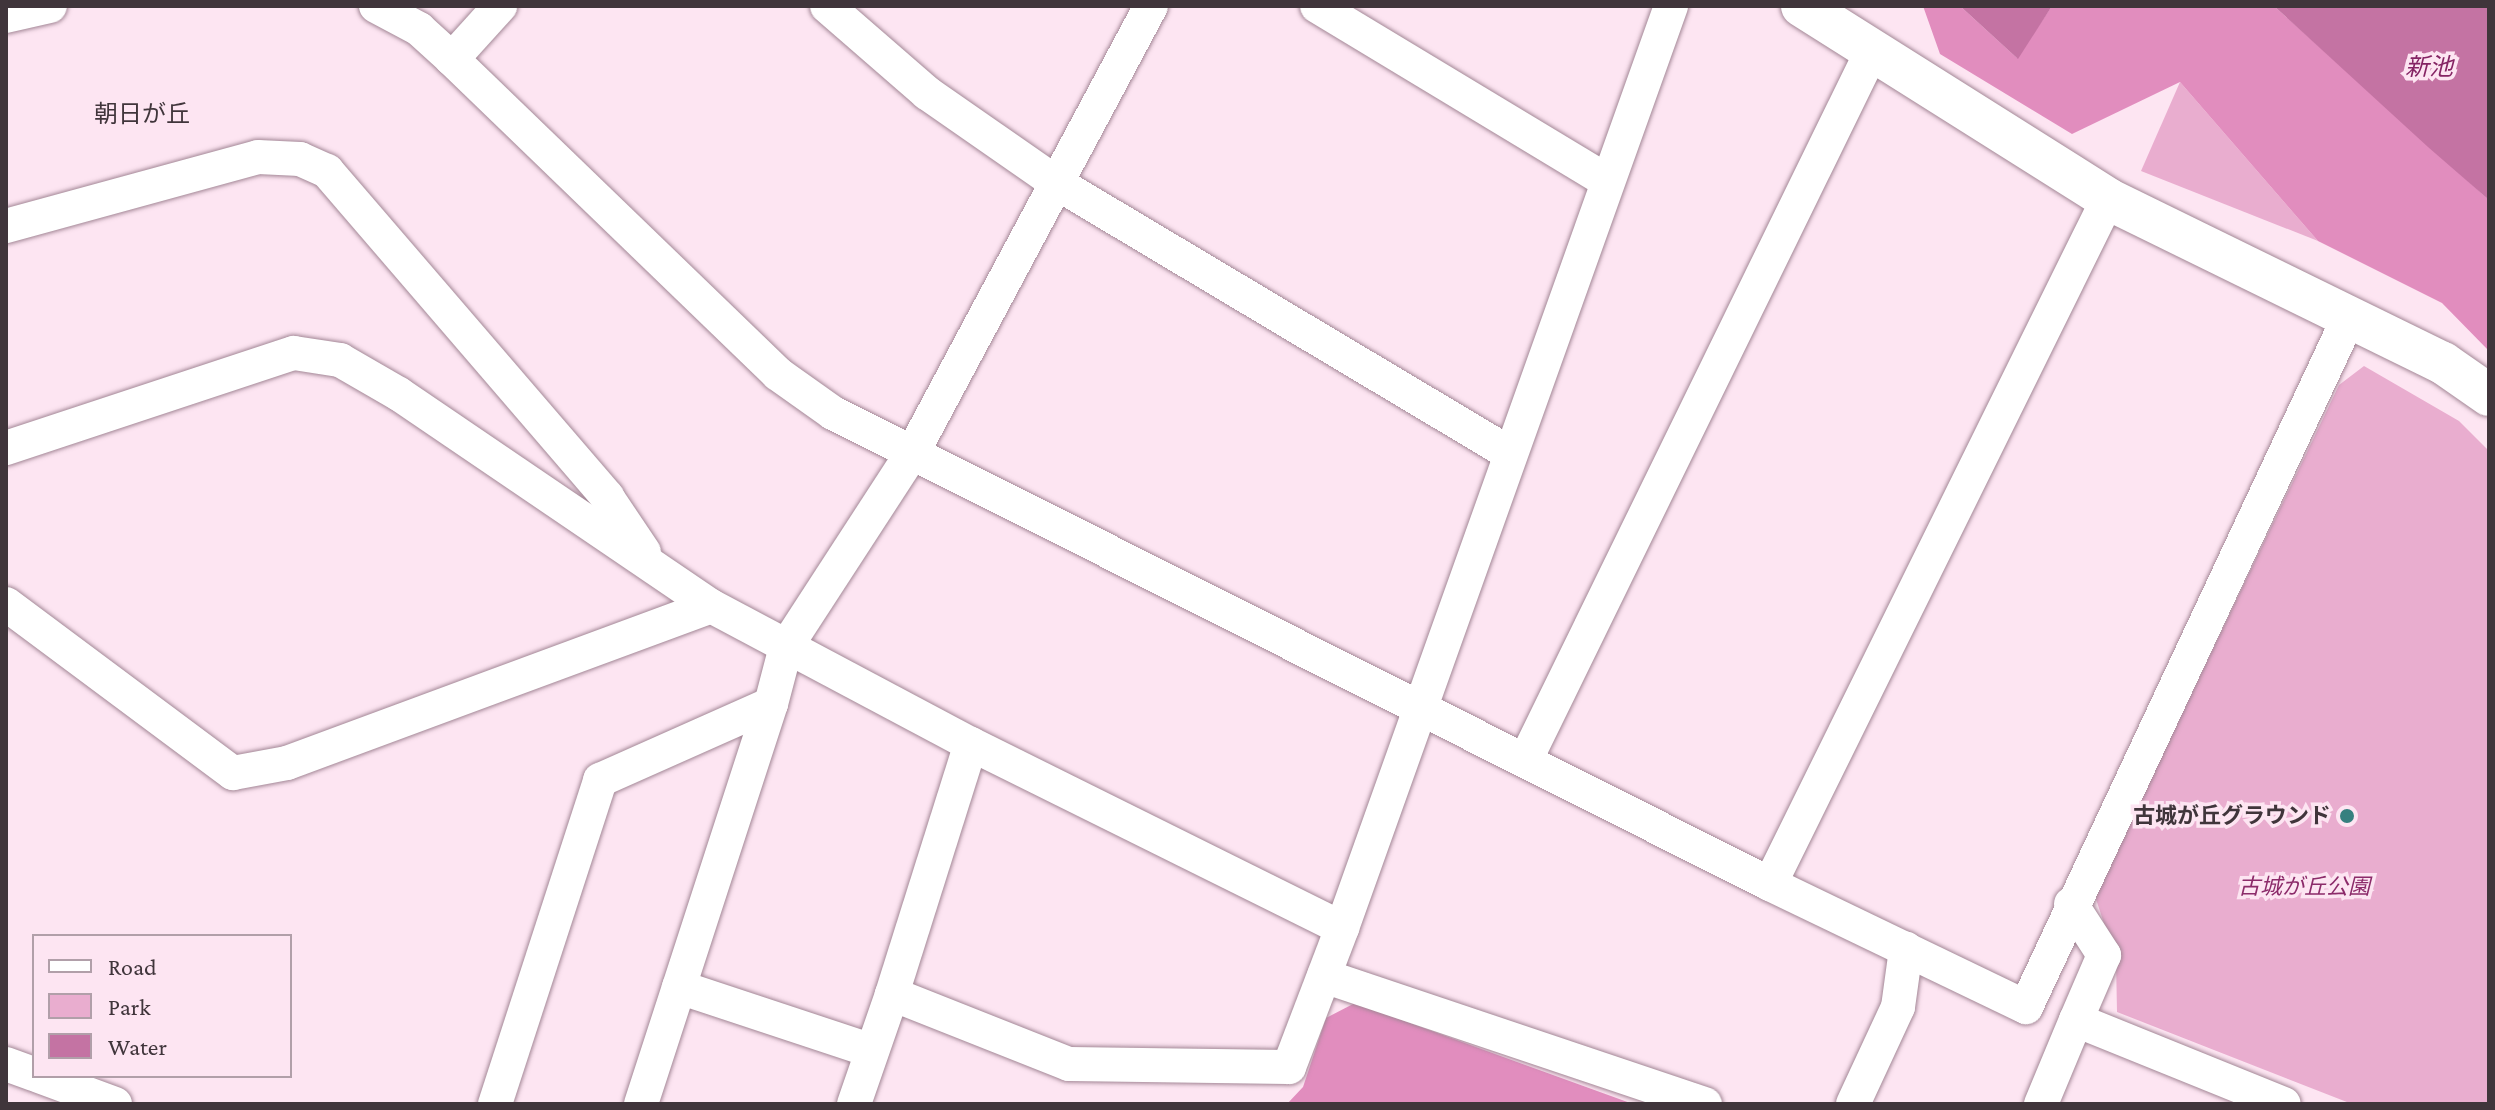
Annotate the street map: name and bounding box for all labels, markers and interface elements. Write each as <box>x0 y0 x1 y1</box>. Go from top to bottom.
water label: 新池 <box>2405 53 2453 81</box>
district label: 朝日が丘 <box>94 100 190 128</box>
place label: 古城が丘グラウンド <box>2133 803 2331 829</box>
marker: 古城が丘グラウンド <box>2338 807 2356 825</box>
park label: 古城が丘公園 <box>2238 874 2370 900</box>
legend <box>32 934 292 1078</box>
text: Road <box>108 953 157 980</box>
text: Park <box>108 993 151 1020</box>
text: Water <box>108 1033 167 1060</box>

